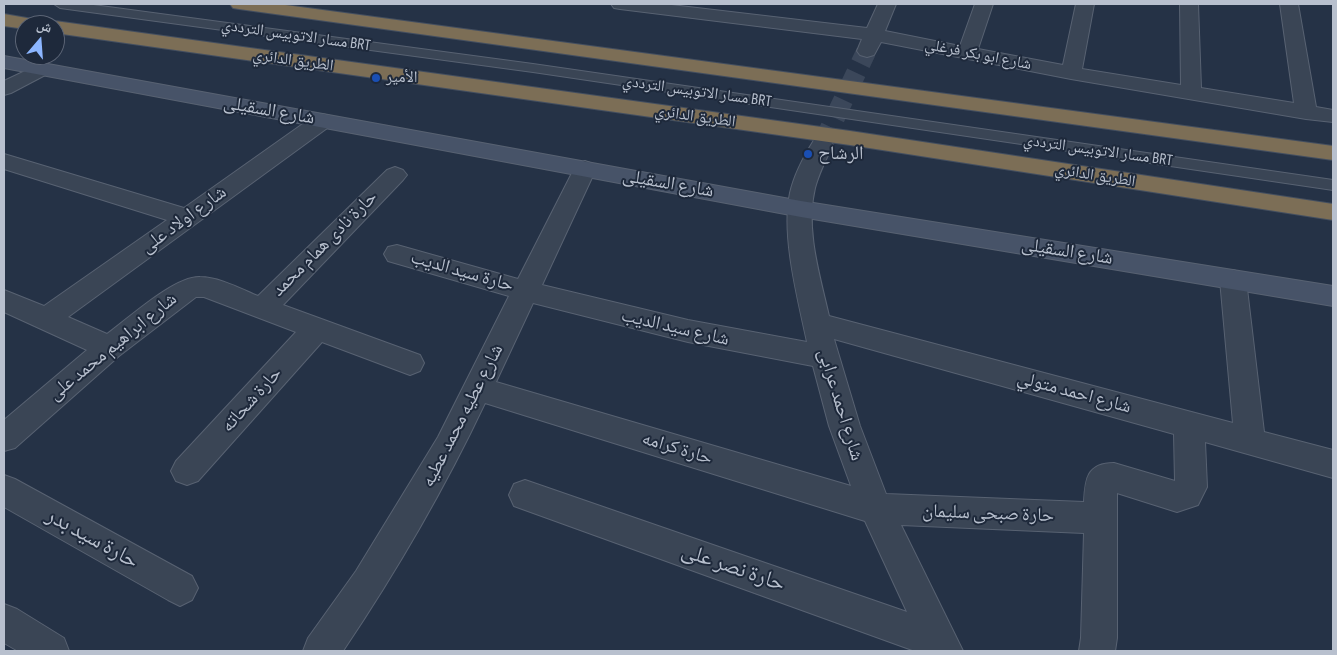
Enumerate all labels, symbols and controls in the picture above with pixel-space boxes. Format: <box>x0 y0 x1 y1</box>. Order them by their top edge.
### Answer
north arrow <box>15 15 65 65</box>
text: ش <box>35 16 54 37</box>
street label: مسار الاتوبيس الترددي BRT <box>220 16 372 56</box>
street label: شارع ابو بكر فرغلي <box>923 35 1033 75</box>
street label: الطريق الدائري <box>251 46 335 76</box>
place label: الأمير <box>386 68 418 88</box>
marker: الأمير <box>370 72 382 84</box>
street label: مسار الاتوبيس الترددي BRT <box>621 72 773 112</box>
street label: شارع السقيلى <box>222 92 316 130</box>
street label: الطريق الدائري <box>653 102 737 132</box>
street label: مسار الاتوبيس الترددي BRT <box>1022 131 1174 171</box>
place label: الرشاح <box>818 143 864 165</box>
marker: الرشاح <box>802 148 814 160</box>
street label: الطريق الدائري <box>1053 160 1137 192</box>
street label: شارع السقيلى <box>621 165 715 203</box>
street label: شارع اولاد على <box>137 181 231 259</box>
street label: حارة نادى همام محمد <box>267 186 383 302</box>
street label: شارع السقيلى <box>1020 234 1114 270</box>
street label: حارة سيد الديب <box>408 246 516 298</box>
street label: شارع ابراهيم محمد على <box>44 288 182 406</box>
street label: شارع سيد الديب <box>619 305 731 351</box>
street label: شارع عطيه محمد عطيه <box>417 341 509 491</box>
street label: شارع احمد عرابى <box>812 346 868 464</box>
street label: حارة شحاته <box>217 363 287 437</box>
street label: شارع احمد متولي <box>1014 367 1134 419</box>
street label: حارة كرامه <box>639 428 715 470</box>
street label: حارة صبحى سليمان <box>922 500 1054 528</box>
street label: حارة سيد بدر <box>41 503 143 575</box>
street label: حارة نصر على <box>678 538 788 598</box>

